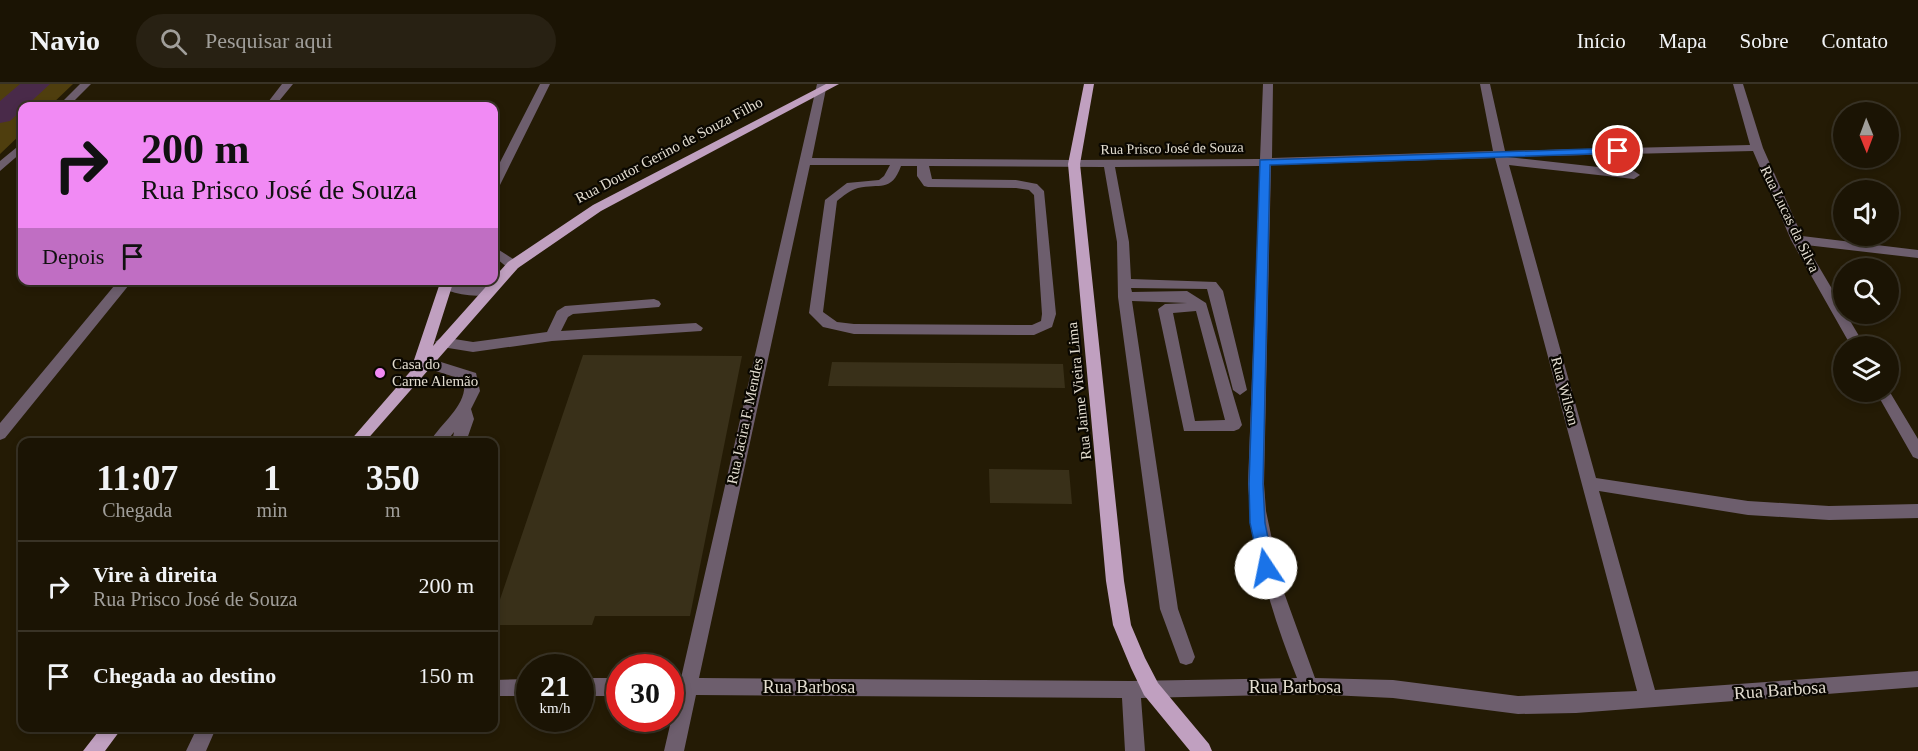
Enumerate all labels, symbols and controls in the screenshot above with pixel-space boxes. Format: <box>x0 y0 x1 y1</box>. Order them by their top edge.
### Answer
search box <box>136 14 556 68</box>
text: Navio <box>30 25 100 56</box>
icon: search <box>157 25 190 58</box>
text: Pesquisar aqui <box>205 28 333 53</box>
text: Início <box>1577 29 1626 53</box>
text: Mapa <box>1659 29 1707 53</box>
text: Sobre <box>1740 29 1789 53</box>
text: Contato <box>1822 29 1888 53</box>
street label: Rua Doutor Gerino de Souza Filho <box>573 94 765 206</box>
north arrow <box>1833 102 1899 168</box>
map controls <box>1833 102 1899 402</box>
pin <box>1592 125 1643 176</box>
icon: right <box>42 126 120 204</box>
text: 200 m <box>141 126 250 172</box>
icon: arrive <box>1601 134 1634 167</box>
street label: Rua Prisco José de Souza <box>1100 140 1244 157</box>
street label: Rua Lucas da Silva <box>1757 163 1823 275</box>
text: Rua Prisco José de Souza <box>141 175 417 205</box>
button: sound <box>1833 180 1899 246</box>
icon: arrive <box>116 240 149 273</box>
text: Depois <box>42 244 104 269</box>
button: search <box>1833 258 1899 324</box>
street label: Rua Jaime Vieira Lima <box>1064 321 1094 461</box>
button: layers <box>1833 336 1899 402</box>
street label: Rua Wilson <box>1548 355 1582 428</box>
place label: Casa do Carne Alemão <box>392 356 478 389</box>
street label: Rua Jacira F. Mendes <box>724 356 766 486</box>
marker: Casa do Carne Alemão <box>373 366 387 380</box>
text: 11:07 <box>96 458 178 498</box>
text: 1 <box>263 458 281 498</box>
text: 350 <box>366 458 420 498</box>
text: Chegada <box>102 499 172 521</box>
text: min <box>256 499 288 521</box>
text: m <box>385 499 401 521</box>
position arrow <box>1234 536 1298 600</box>
text: Vire à direita <box>93 562 217 587</box>
icon: right <box>42 570 75 603</box>
text: 200 m <box>418 573 474 598</box>
text: Rua Prisco José de Souza <box>93 588 297 610</box>
speed limit sign: 30 <box>606 654 684 732</box>
icon: arrive <box>42 660 75 693</box>
text: Chegada ao destino <box>93 663 276 688</box>
text: 150 m <box>418 663 474 688</box>
text: 21 <box>540 669 570 702</box>
street label: Rua Barbosa <box>763 677 855 697</box>
street label: Rua Barbosa <box>1249 677 1341 697</box>
street label: Rua Barbosa <box>1733 677 1827 703</box>
text: km/h <box>540 700 570 716</box>

